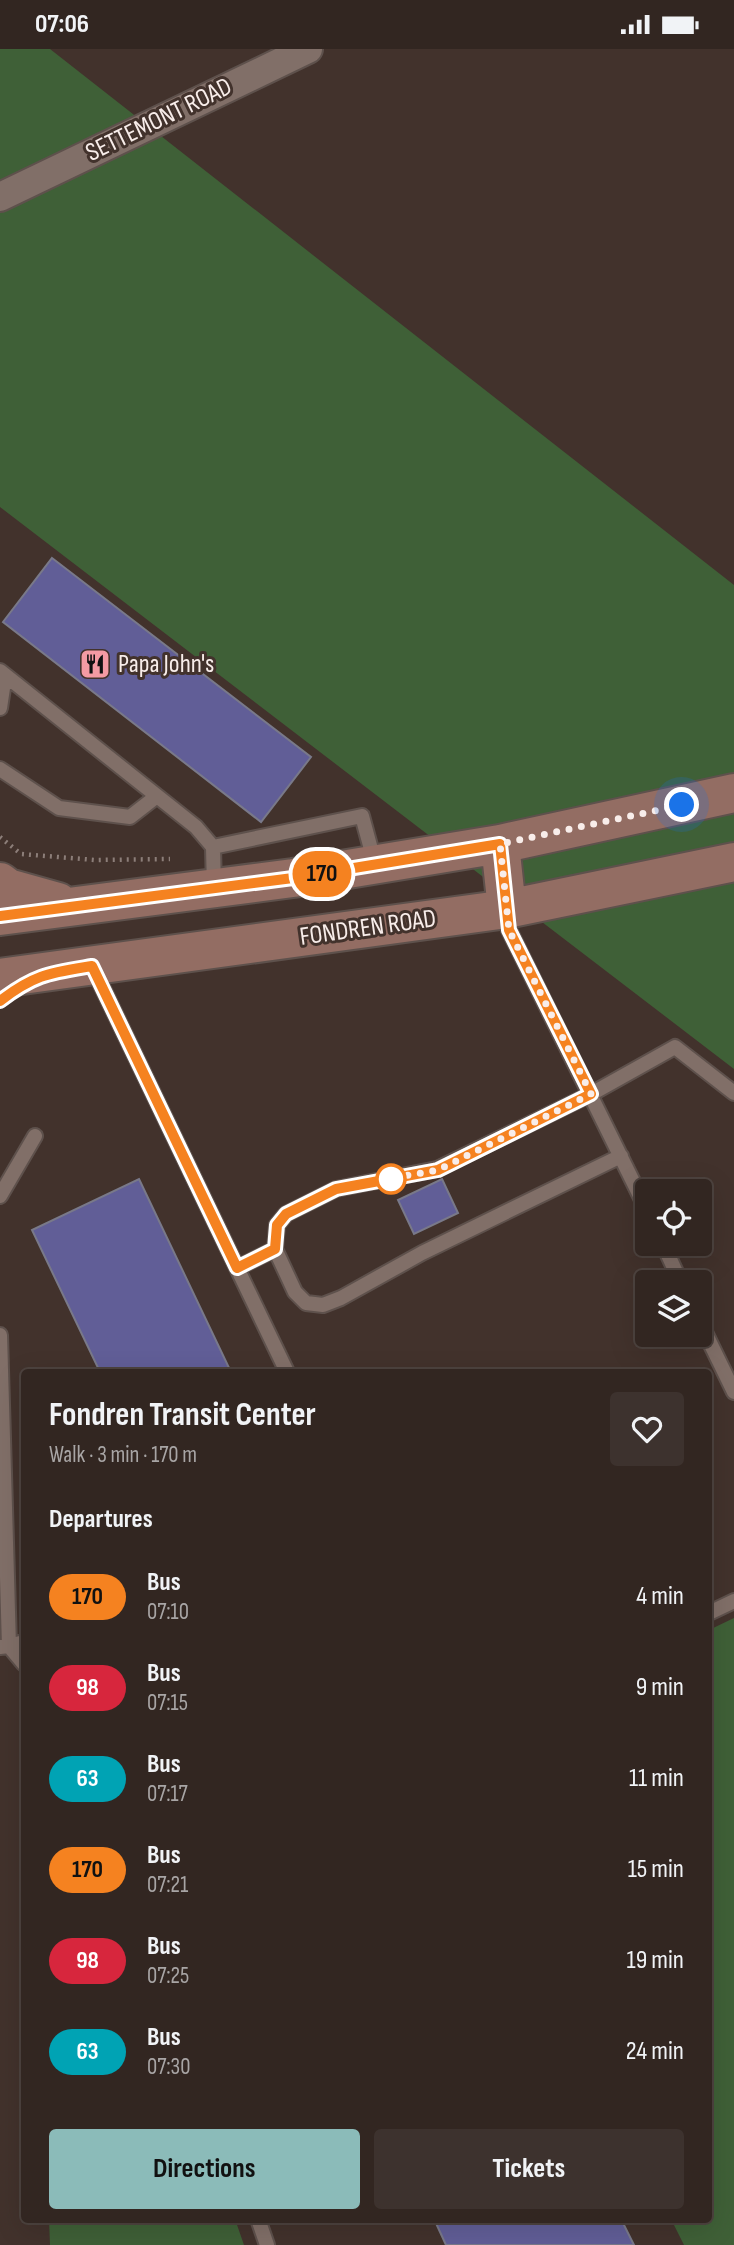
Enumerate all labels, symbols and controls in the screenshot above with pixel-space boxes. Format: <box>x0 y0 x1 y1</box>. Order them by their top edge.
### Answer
text: 07:06 <box>35 9 89 40</box>
street label: SETTEMONT ROAD <box>81 71 237 169</box>
restaurant icon: Papa John's <box>78 647 112 681</box>
place label: Papa John's <box>118 649 214 680</box>
your location <box>664 787 699 822</box>
line badge: 170 <box>282 851 362 897</box>
text: 170 <box>306 859 338 888</box>
street label: FONDREN ROAD <box>298 903 438 953</box>
unlabelled marker <box>376 1164 406 1194</box>
map controls <box>635 1179 712 1347</box>
button: locate <box>635 1179 712 1256</box>
button: layers <box>635 1270 712 1347</box>
button: heart <box>610 1392 684 1466</box>
text: Fondren Transit Center <box>49 1395 316 1435</box>
text: Walk · 3 min · 170 m <box>49 1441 197 1469</box>
text: Departures <box>49 1504 153 1535</box>
text: Bus <box>147 1567 181 1598</box>
text: 4 min <box>636 1581 684 1612</box>
text: 170 <box>72 1582 103 1611</box>
text: 07:10 <box>147 1598 189 1626</box>
text: Bus <box>147 1658 181 1689</box>
text: 9 min <box>636 1672 684 1703</box>
text: 98 <box>76 1673 99 1702</box>
text: 07:15 <box>147 1689 188 1717</box>
text: Bus <box>147 1749 181 1780</box>
text: 11 min <box>629 1763 684 1794</box>
text: 63 <box>76 1764 99 1793</box>
text: 07:17 <box>147 1780 188 1808</box>
text: Bus <box>147 1840 181 1871</box>
text: 15 min <box>628 1854 684 1885</box>
text: 170 <box>72 1855 103 1884</box>
text: 07:21 <box>147 1871 188 1899</box>
text: Bus <box>147 1931 181 1962</box>
text: 19 min <box>627 1945 684 1976</box>
text: 98 <box>76 1946 99 1975</box>
text: 07:25 <box>147 1962 189 1990</box>
text: Bus <box>147 2022 181 2053</box>
text: 24 min <box>626 2036 684 2067</box>
text: 63 <box>76 2037 99 2066</box>
text: 07:30 <box>147 2053 191 2081</box>
button: Directions <box>49 2129 360 2209</box>
button: Tickets <box>374 2129 684 2209</box>

